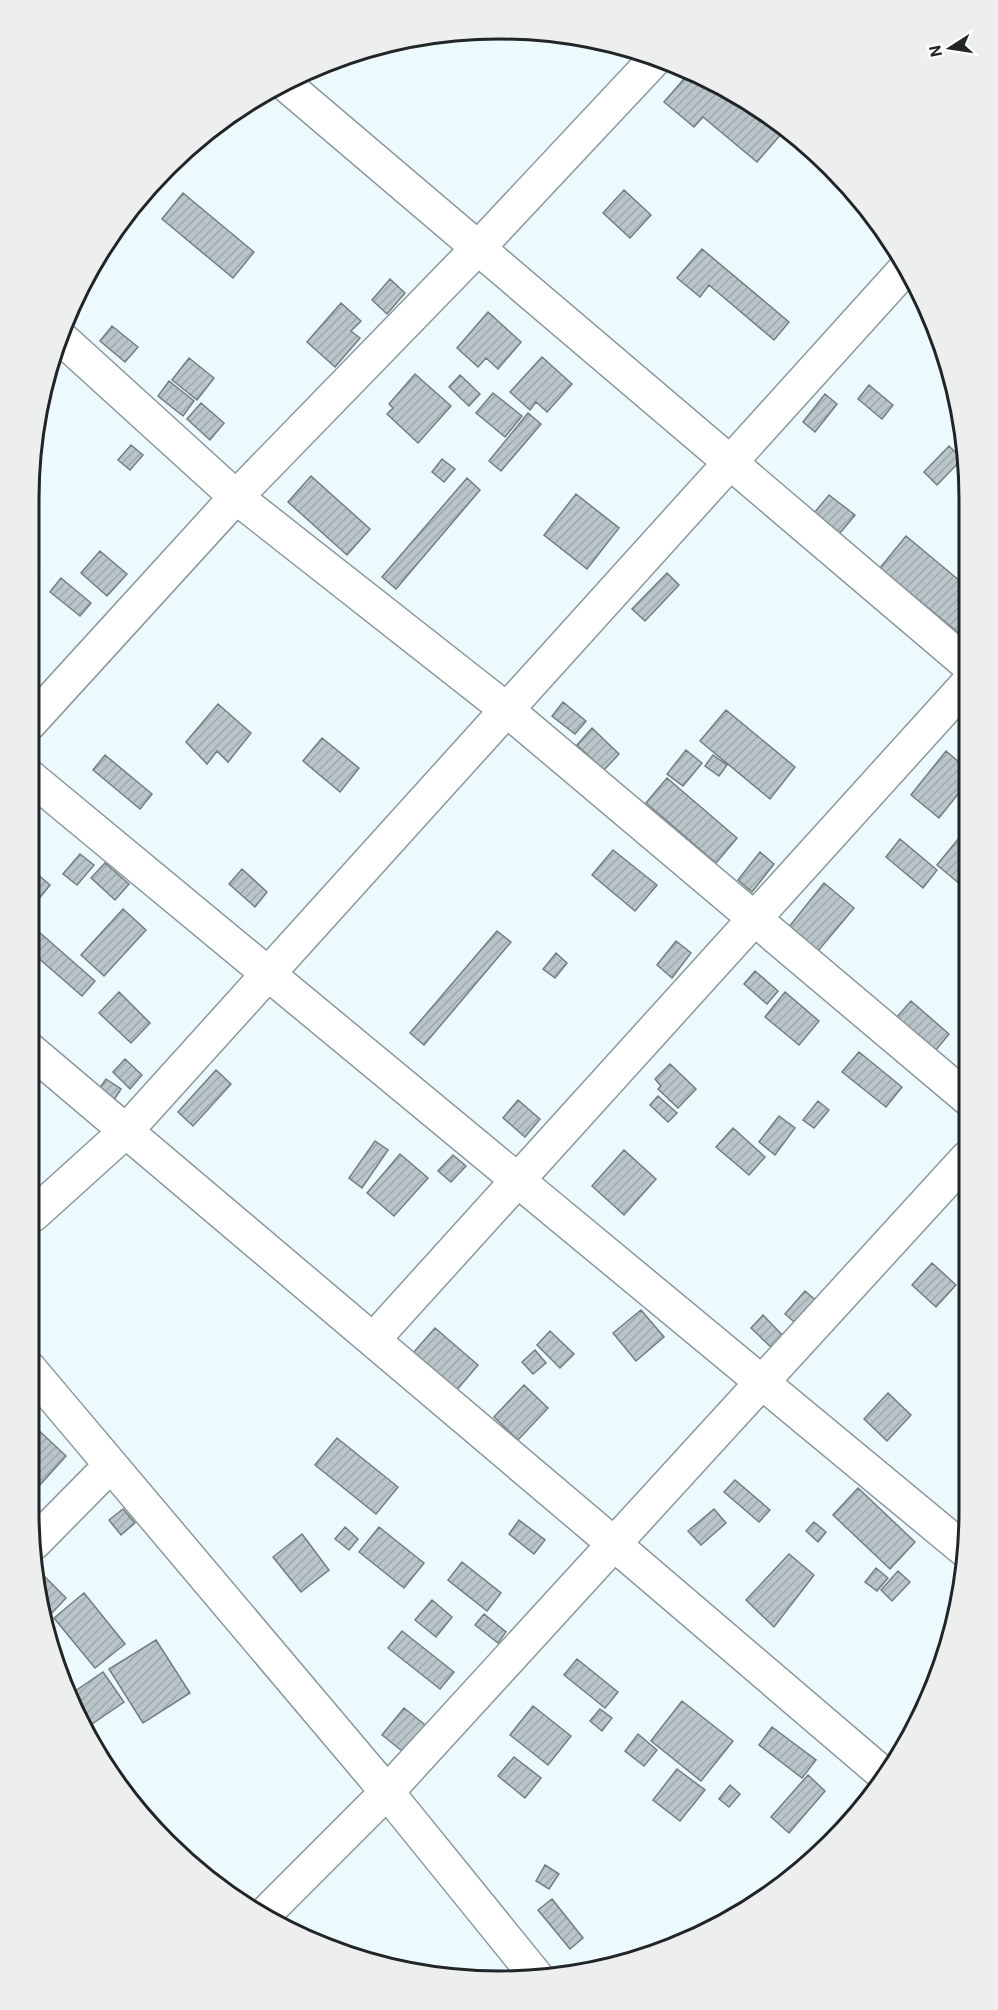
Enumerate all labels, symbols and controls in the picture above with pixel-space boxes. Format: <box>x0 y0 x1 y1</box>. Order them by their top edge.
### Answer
north arrow <box>920 18 980 78</box>
text: N <box>925 44 946 59</box>

